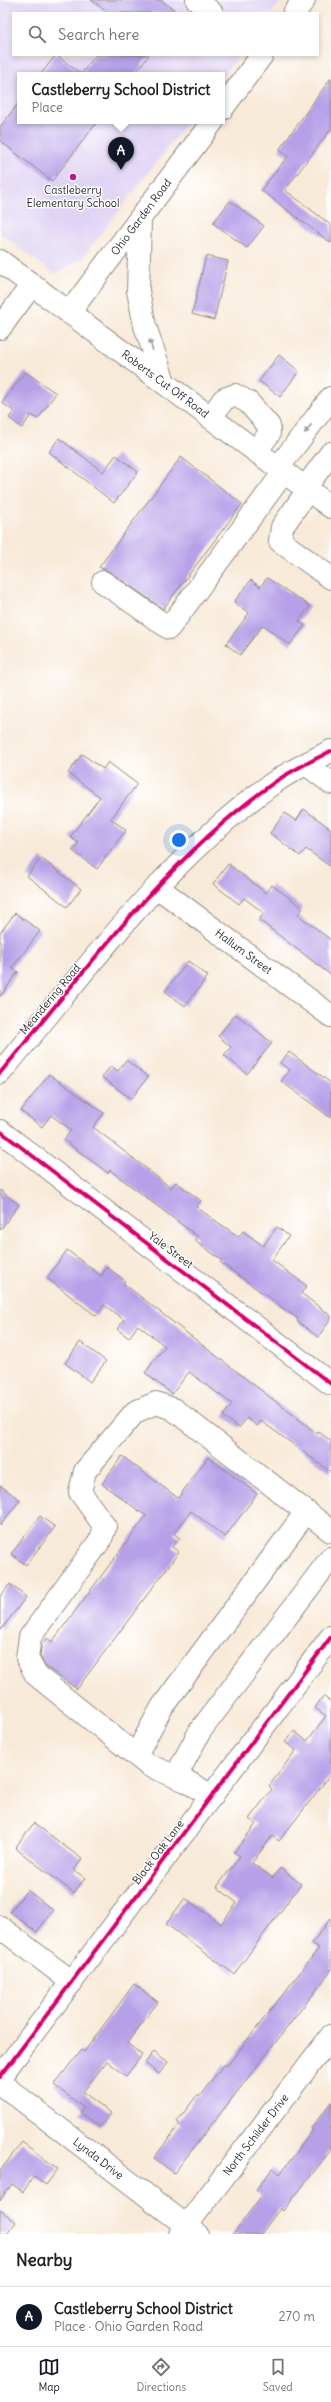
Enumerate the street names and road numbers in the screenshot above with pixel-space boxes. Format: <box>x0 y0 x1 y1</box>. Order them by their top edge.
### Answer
street label: Ohio Garden Road <box>108 176 175 258</box>
street label: Roberts Cut Off Road <box>119 347 212 421</box>
street label: Hallum Street <box>213 926 275 977</box>
street label: Meandering Road <box>16 961 84 1037</box>
street label: Yale Street <box>146 1229 196 1271</box>
street label: Black Oak Lane <box>129 1817 187 1887</box>
street label: North Schilder Drive <box>220 2091 292 2178</box>
street label: Lynda Drive <box>70 2135 127 2182</box>

